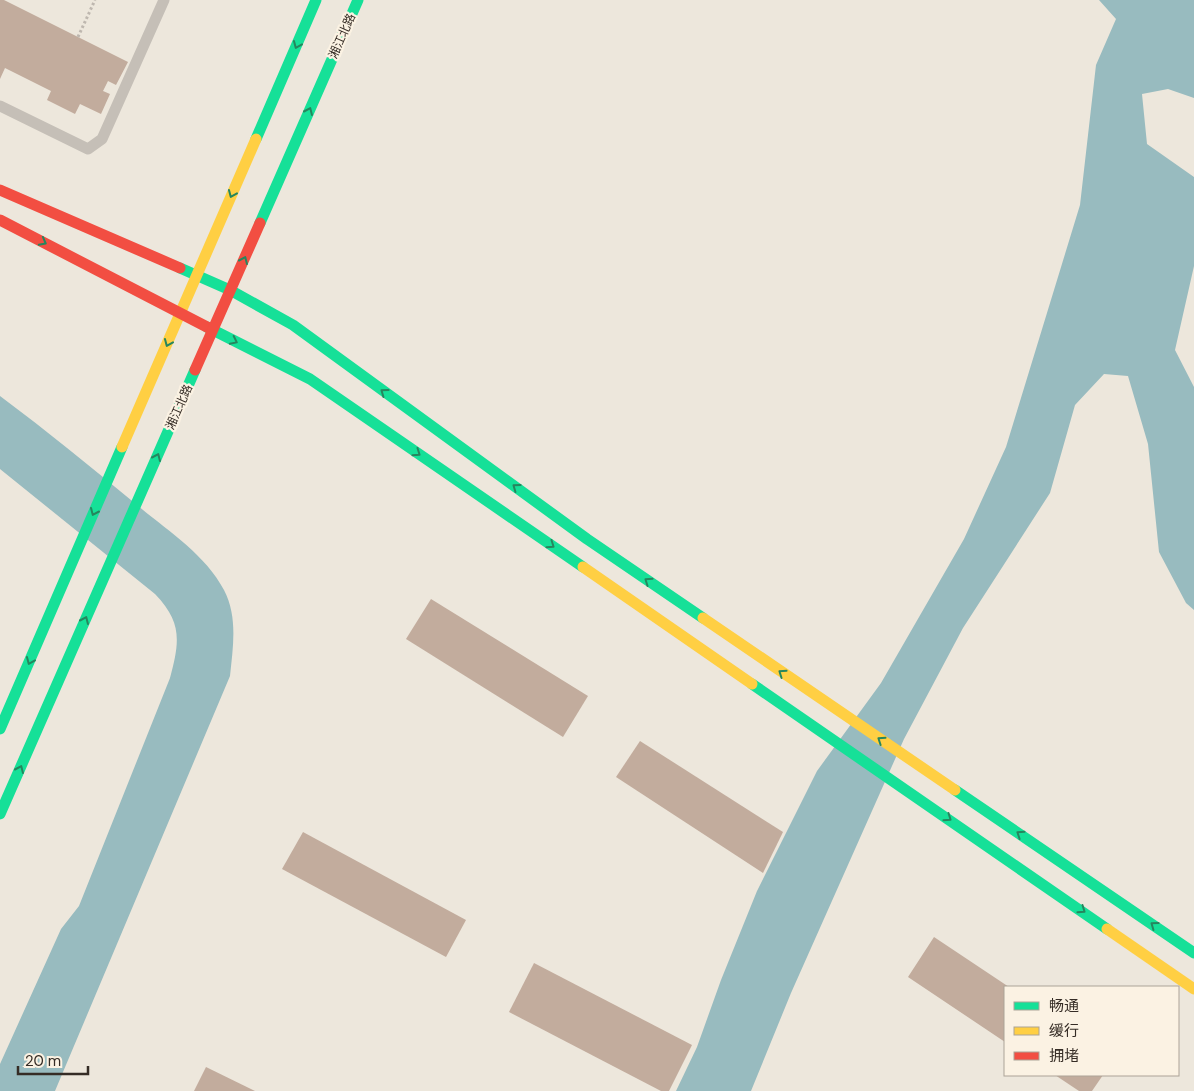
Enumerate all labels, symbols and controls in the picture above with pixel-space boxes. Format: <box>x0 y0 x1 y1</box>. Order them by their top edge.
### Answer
street label: 湘江北路 <box>325 11 359 61</box>
one-way arrow <box>292 40 303 49</box>
one-way arrow <box>303 107 314 116</box>
one-way arrow <box>228 189 239 198</box>
one-way arrow <box>38 236 47 246</box>
one-way arrow <box>237 256 248 265</box>
one-way arrow <box>229 335 238 345</box>
one-way arrow <box>163 338 174 347</box>
street label: 湘江北路 <box>162 382 196 432</box>
one-way arrow <box>381 389 390 397</box>
one-way arrow <box>411 447 421 456</box>
one-way arrow <box>151 453 162 462</box>
one-way arrow <box>512 484 522 493</box>
one-way arrow <box>90 507 101 516</box>
one-way arrow <box>545 539 555 548</box>
one-way arrow <box>645 578 654 587</box>
one-way arrow <box>79 616 90 625</box>
one-way arrow <box>26 656 37 665</box>
one-way arrow <box>778 670 788 679</box>
one-way arrow <box>877 737 886 746</box>
one-way arrow <box>13 765 24 774</box>
one-way arrow <box>942 812 952 821</box>
one-way arrow <box>1016 831 1026 840</box>
one-way arrow <box>1076 904 1086 913</box>
one-way arrow <box>1151 922 1160 931</box>
legend <box>1004 986 1179 1076</box>
text: 畅通 <box>1049 996 1079 1016</box>
text: 缓行 <box>1049 1021 1079 1041</box>
scale bar <box>18 1044 88 1076</box>
text: 拥堵 <box>1049 1046 1079 1066</box>
text: 20 m <box>25 1051 61 1071</box>

